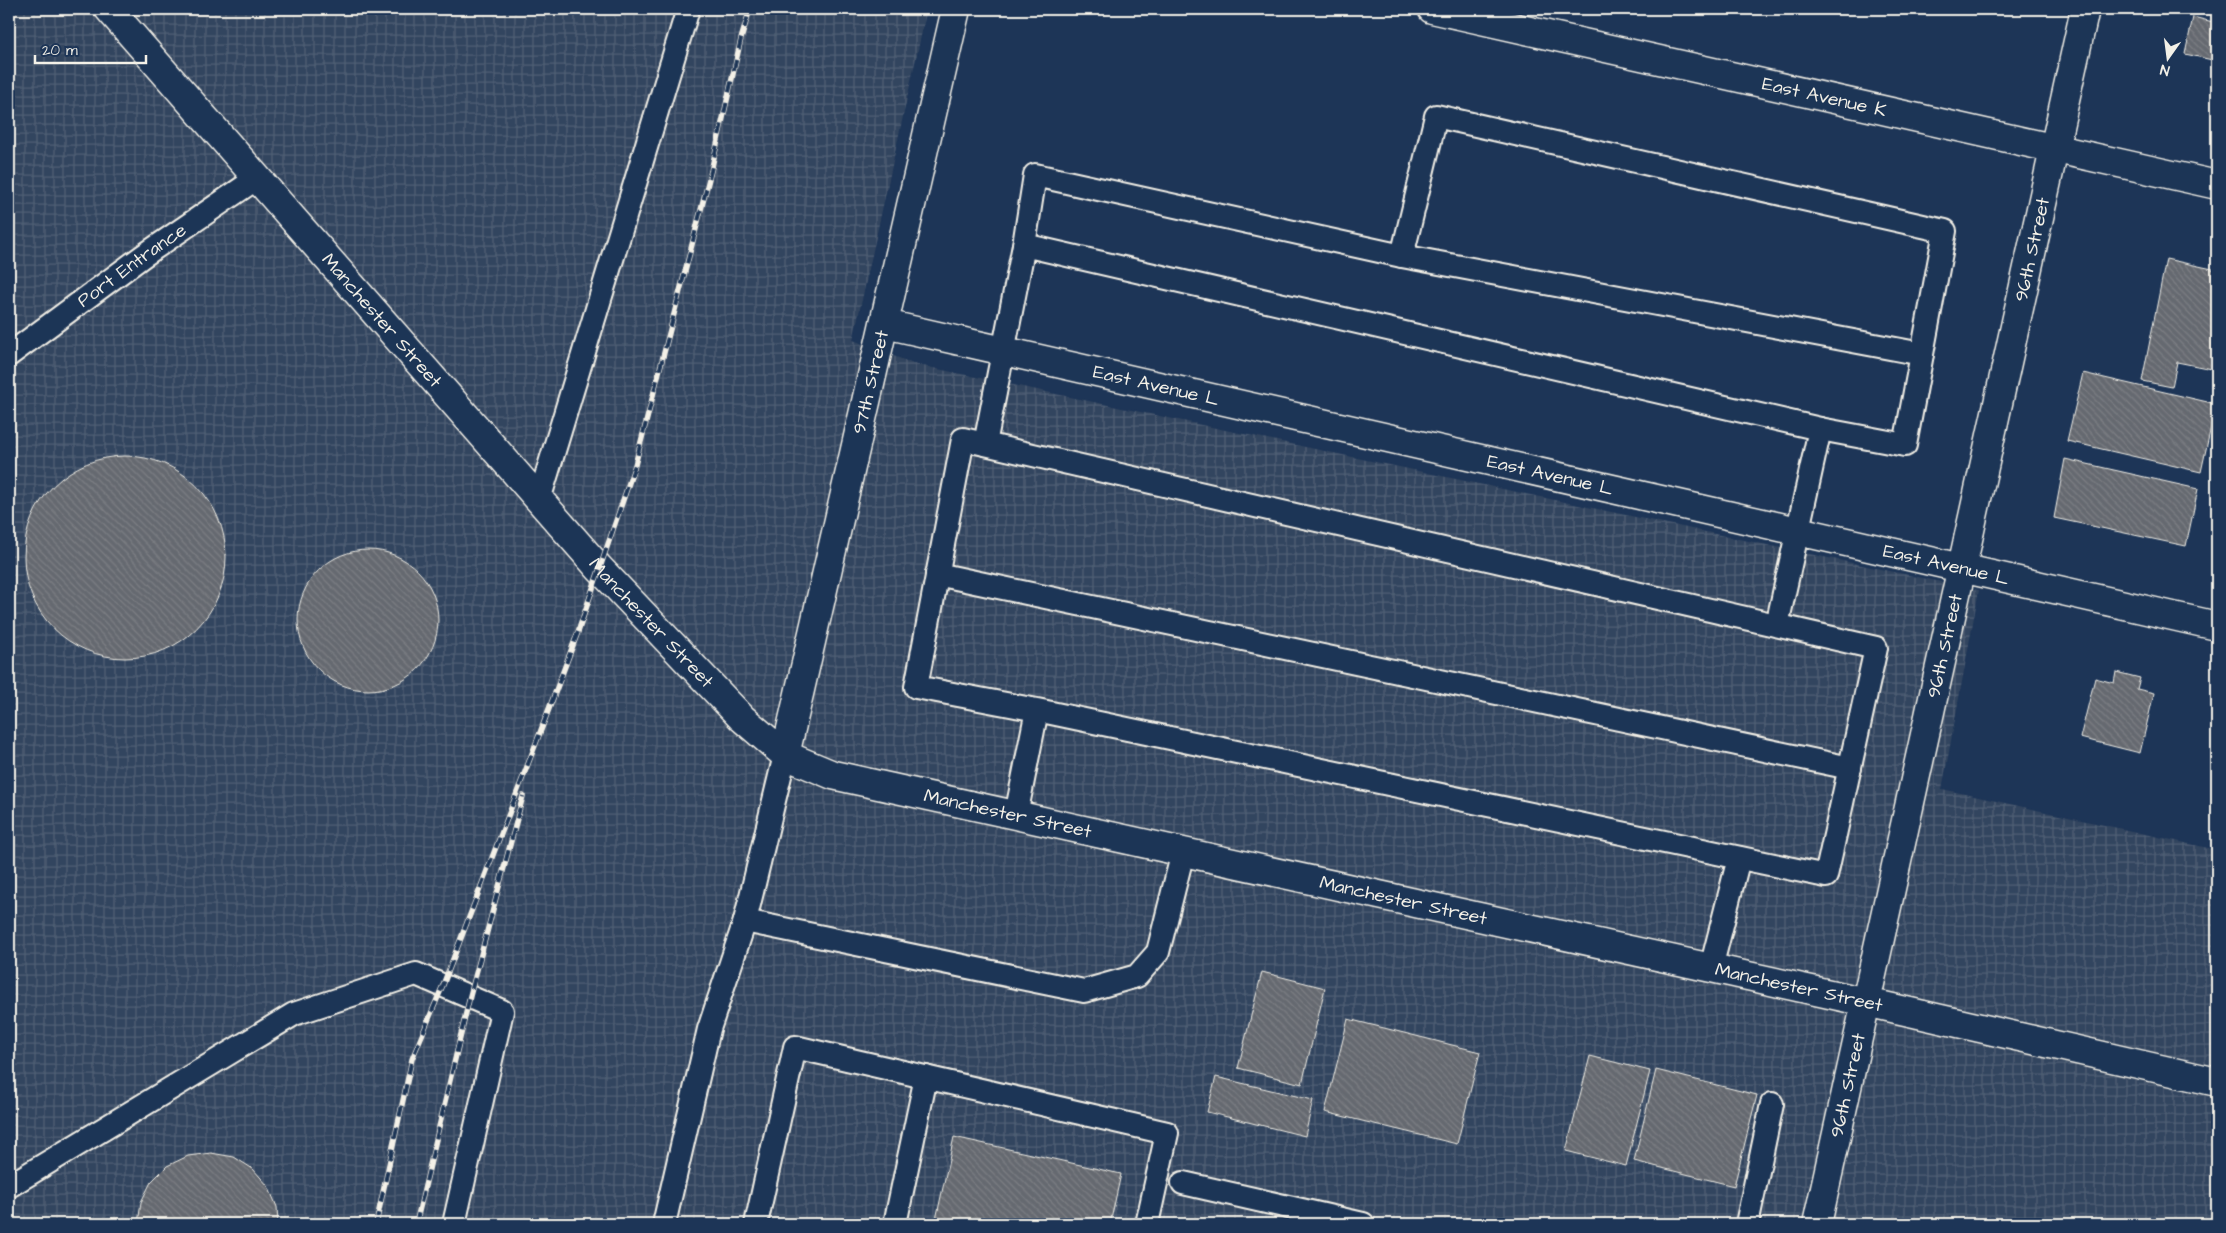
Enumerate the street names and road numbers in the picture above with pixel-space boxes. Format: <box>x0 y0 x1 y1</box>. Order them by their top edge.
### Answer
street label: East Avenue K <box>1760 70 1889 124</box>
street label: 96th Street <box>2007 194 2057 304</box>
street label: Port Entrance <box>71 217 192 314</box>
street label: Manchester Street <box>315 247 449 394</box>
street label: 97th Street <box>846 327 896 437</box>
street label: East Avenue L <box>1091 358 1222 413</box>
street label: East Avenue L <box>1485 447 1616 502</box>
street label: East Avenue L <box>1881 537 2012 592</box>
street label: Manchester Street <box>582 552 720 694</box>
street label: 96th Street <box>1920 591 1969 701</box>
street label: Manchester Street <box>921 782 1094 845</box>
street label: Manchester Street <box>1317 869 1490 932</box>
street label: Manchester Street <box>1713 956 1886 1019</box>
street label: 96th Street <box>1823 1030 1872 1140</box>

